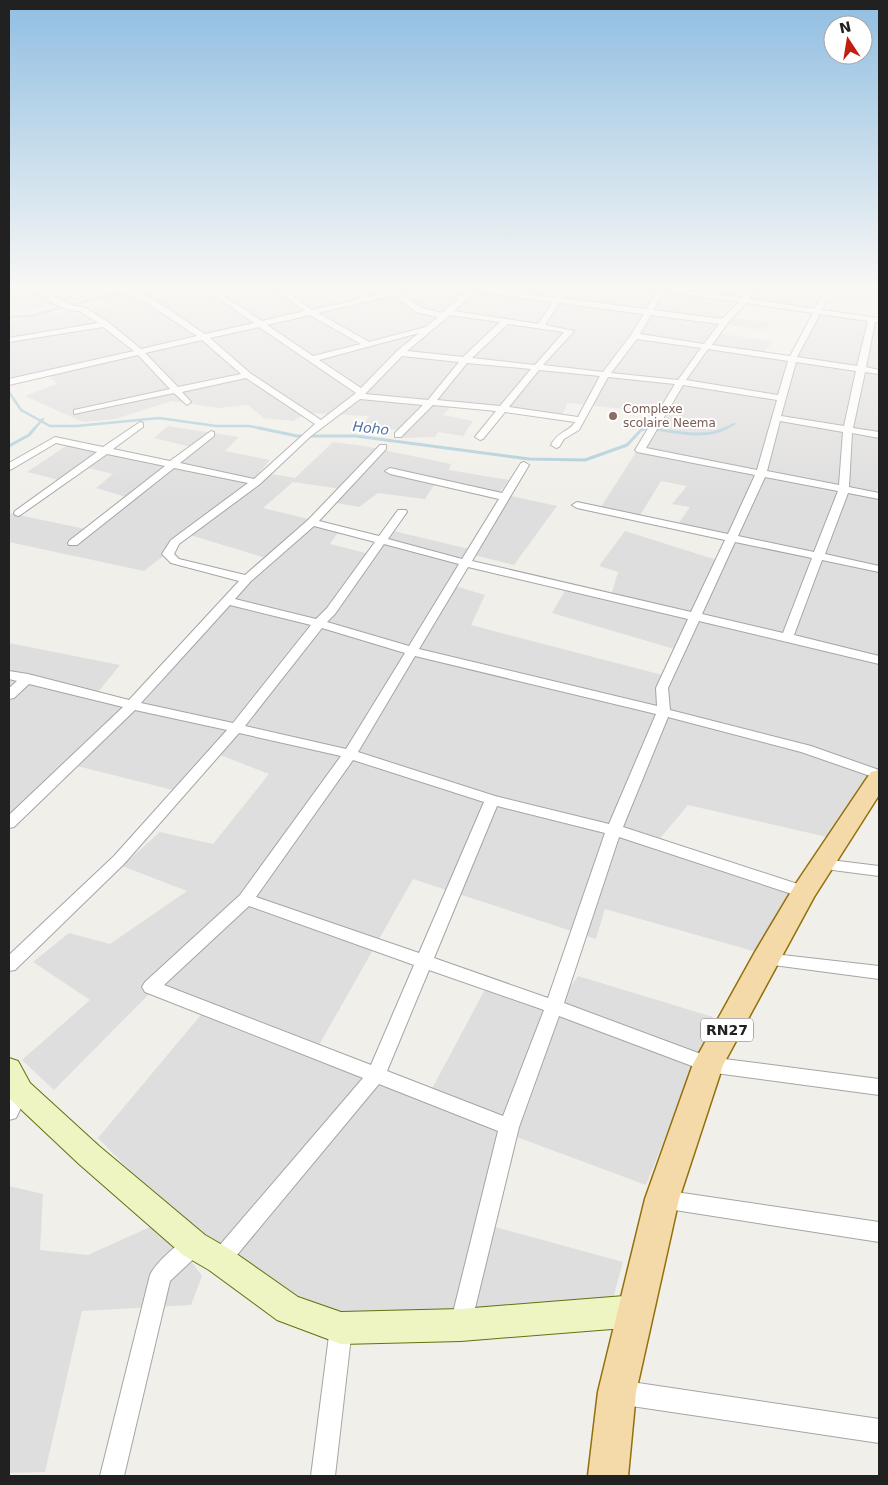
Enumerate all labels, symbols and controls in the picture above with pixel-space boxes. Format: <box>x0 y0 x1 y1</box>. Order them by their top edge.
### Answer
north arrow <box>823 15 873 65</box>
text: N <box>838 18 853 36</box>
place label: Complexe scolaire Neema <box>623 402 716 430</box>
marker: Complexe scolaire Neema <box>607 410 619 422</box>
water label: Hoho <box>352 418 390 438</box>
road number: RN27 <box>701 1018 753 1042</box>

